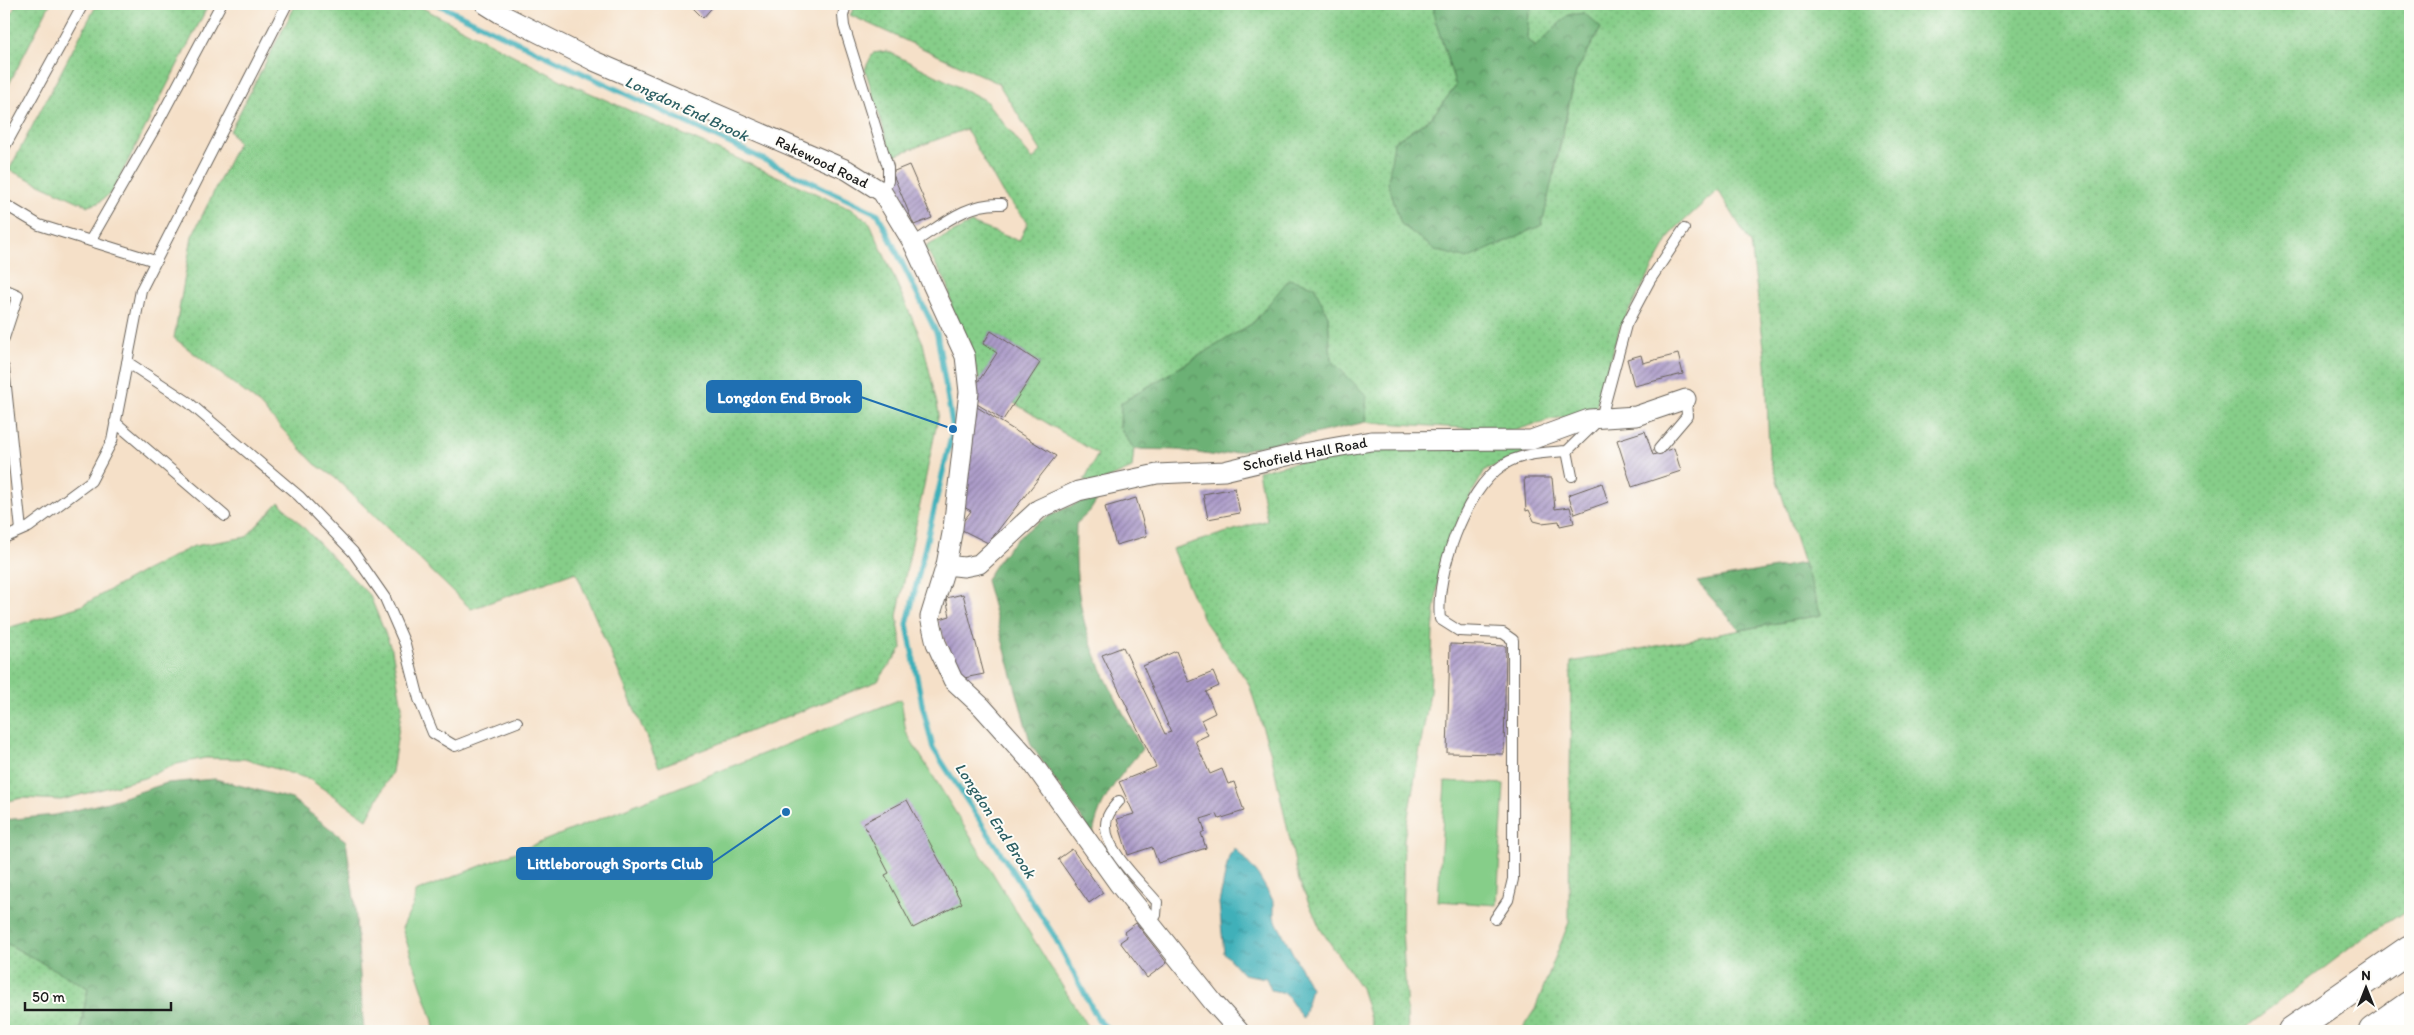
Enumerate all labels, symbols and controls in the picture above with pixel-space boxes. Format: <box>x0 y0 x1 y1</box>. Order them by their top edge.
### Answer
water label: Longdon End Brook <box>622 72 752 146</box>
street label: Rakewood Road <box>772 132 872 193</box>
callout: Longdon End Brook <box>707 381 861 412</box>
text: Longdon End Brook <box>717 388 852 408</box>
street label: Schofield Hall Road <box>1241 433 1369 475</box>
water label: Longdon End Brook <box>951 759 1040 882</box>
callout: Littleborough Sports Club <box>517 848 712 879</box>
text: Littleborough Sports Club <box>527 854 703 874</box>
north arrow <box>2342 962 2392 1012</box>
text: N <box>2361 967 2371 984</box>
scale bar <box>25 980 171 1012</box>
text: 50 m <box>32 988 65 1006</box>

